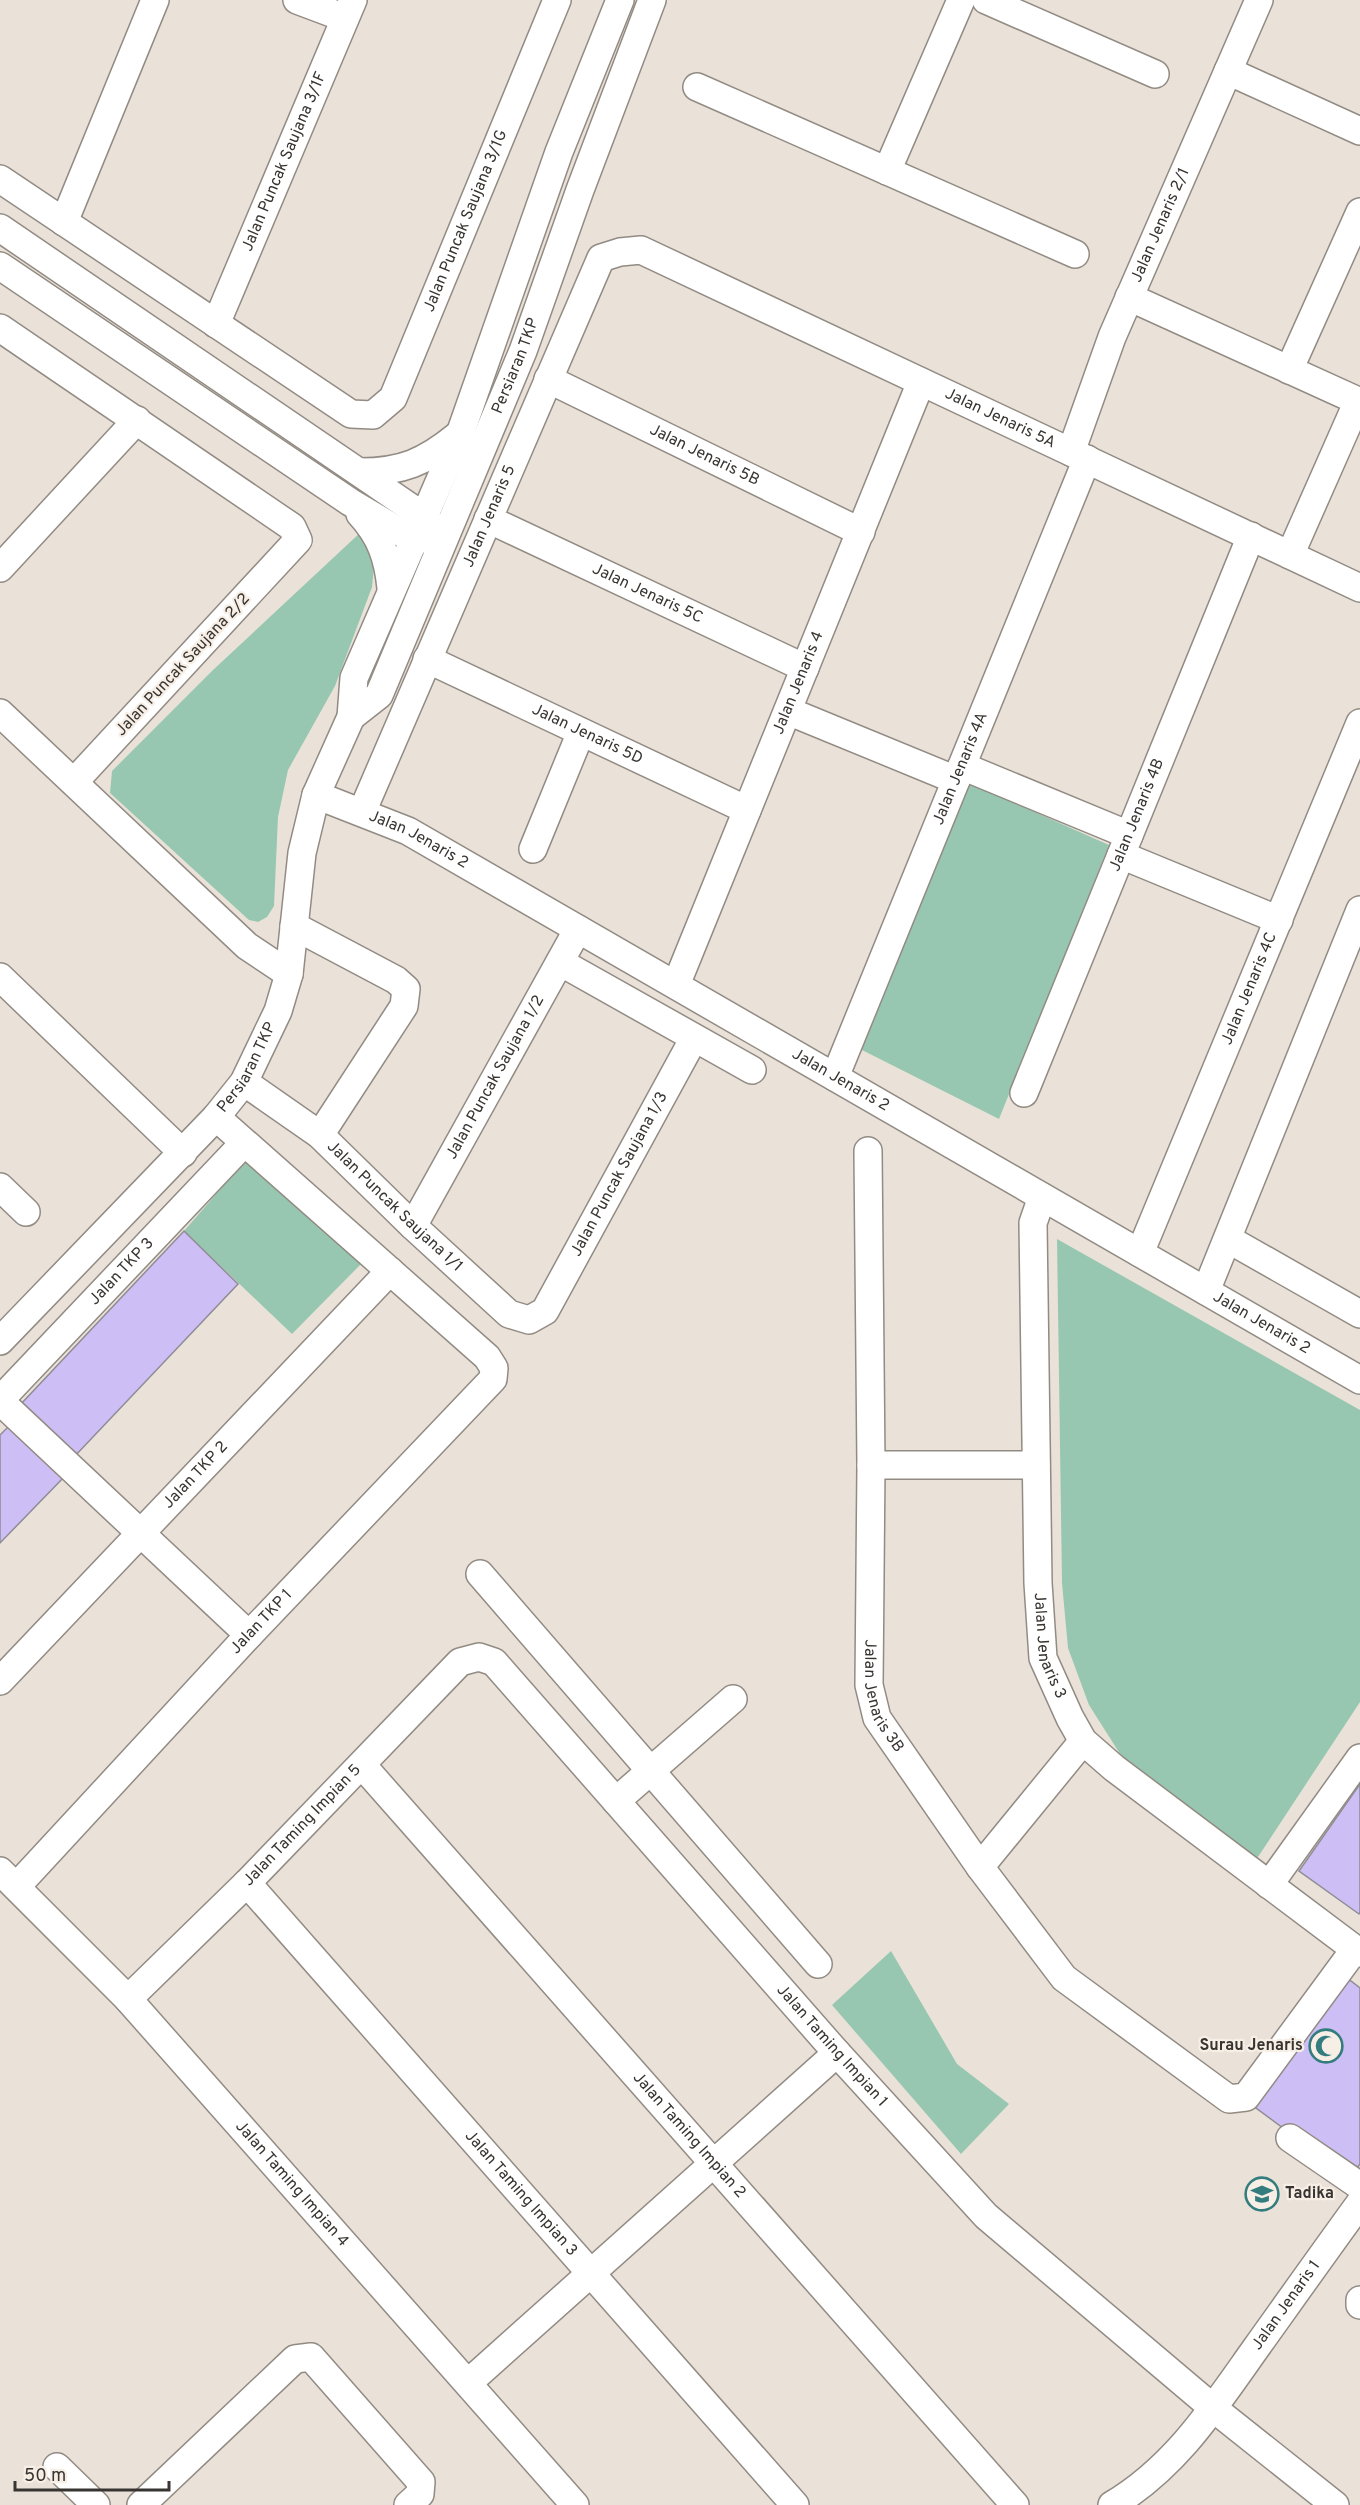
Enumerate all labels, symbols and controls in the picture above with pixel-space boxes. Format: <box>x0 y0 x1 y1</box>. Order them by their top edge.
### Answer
street label: Jalan Puncak Saujana 3/1F <box>238 69 331 255</box>
street label: Jalan Puncak Saujana 3/1G <box>419 127 512 315</box>
street label: Jalan Jenaris 2/1 <box>1127 165 1195 286</box>
street label: Persiaran TKP <box>488 315 544 417</box>
street label: Jalan Jenaris 5A <box>941 384 1059 453</box>
street label: Jalan Jenaris 5B <box>646 420 763 491</box>
street label: Jalan Jenaris 5 <box>459 462 520 571</box>
street label: Jalan Jenaris 5C <box>589 559 706 628</box>
street label: Jalan Puncak Saujana 2/2 <box>111 589 255 741</box>
street label: Jalan Jenaris 4 <box>769 628 829 737</box>
street label: Jalan Jenaris 5D <box>528 700 646 769</box>
street label: Jalan Jenaris 4A <box>929 709 993 828</box>
street label: Jalan Jenaris 4B <box>1105 756 1169 875</box>
street label: Jalan Jenaris 2 <box>366 807 472 874</box>
street label: Jalan Jenaris 4C <box>1217 930 1282 1048</box>
street label: Jalan Puncak Saujana 1/2 <box>442 992 549 1163</box>
street label: Persiaran TKP <box>213 1019 281 1117</box>
street label: Jalan Jenaris 2 <box>788 1044 893 1116</box>
street label: Jalan Puncak Saujana 1/3 <box>567 1088 673 1260</box>
street label: Jalan Puncak Saujana 1/1 <box>322 1137 467 1276</box>
street label: Jalan TKP 3 <box>85 1234 159 1310</box>
street label: Jalan Jenaris 2 <box>1209 1287 1314 1359</box>
street label: Jalan TKP 2 <box>159 1437 232 1513</box>
street label: Jalan TKP 1 <box>226 1585 297 1658</box>
street label: Jalan Jenaris 3 <box>1029 1592 1070 1702</box>
street label: Jalan Jenaris 3B <box>859 1639 908 1756</box>
street label: Jalan Taming Impian 5 <box>239 1760 366 1891</box>
street label: Jalan Taming Impian 1 <box>772 1981 892 2111</box>
mosque icon: Surau Jenaris <box>1308 2028 1344 2064</box>
place label: Surau Jenaris <box>1199 2036 1303 2056</box>
street label: Jalan Taming Impian 2 <box>628 2068 750 2203</box>
street label: Jalan Taming Impian 4 <box>231 2117 353 2251</box>
street label: Jalan Taming Impian 3 <box>460 2127 581 2261</box>
school or university icon: Tadika <box>1244 2176 1280 2212</box>
place label: Tadika <box>1285 2184 1334 2204</box>
street label: Jalan Jenaris 1 <box>1248 2257 1325 2354</box>
scale bar <box>15 2454 170 2492</box>
text: 50 m <box>24 2465 66 2488</box>

